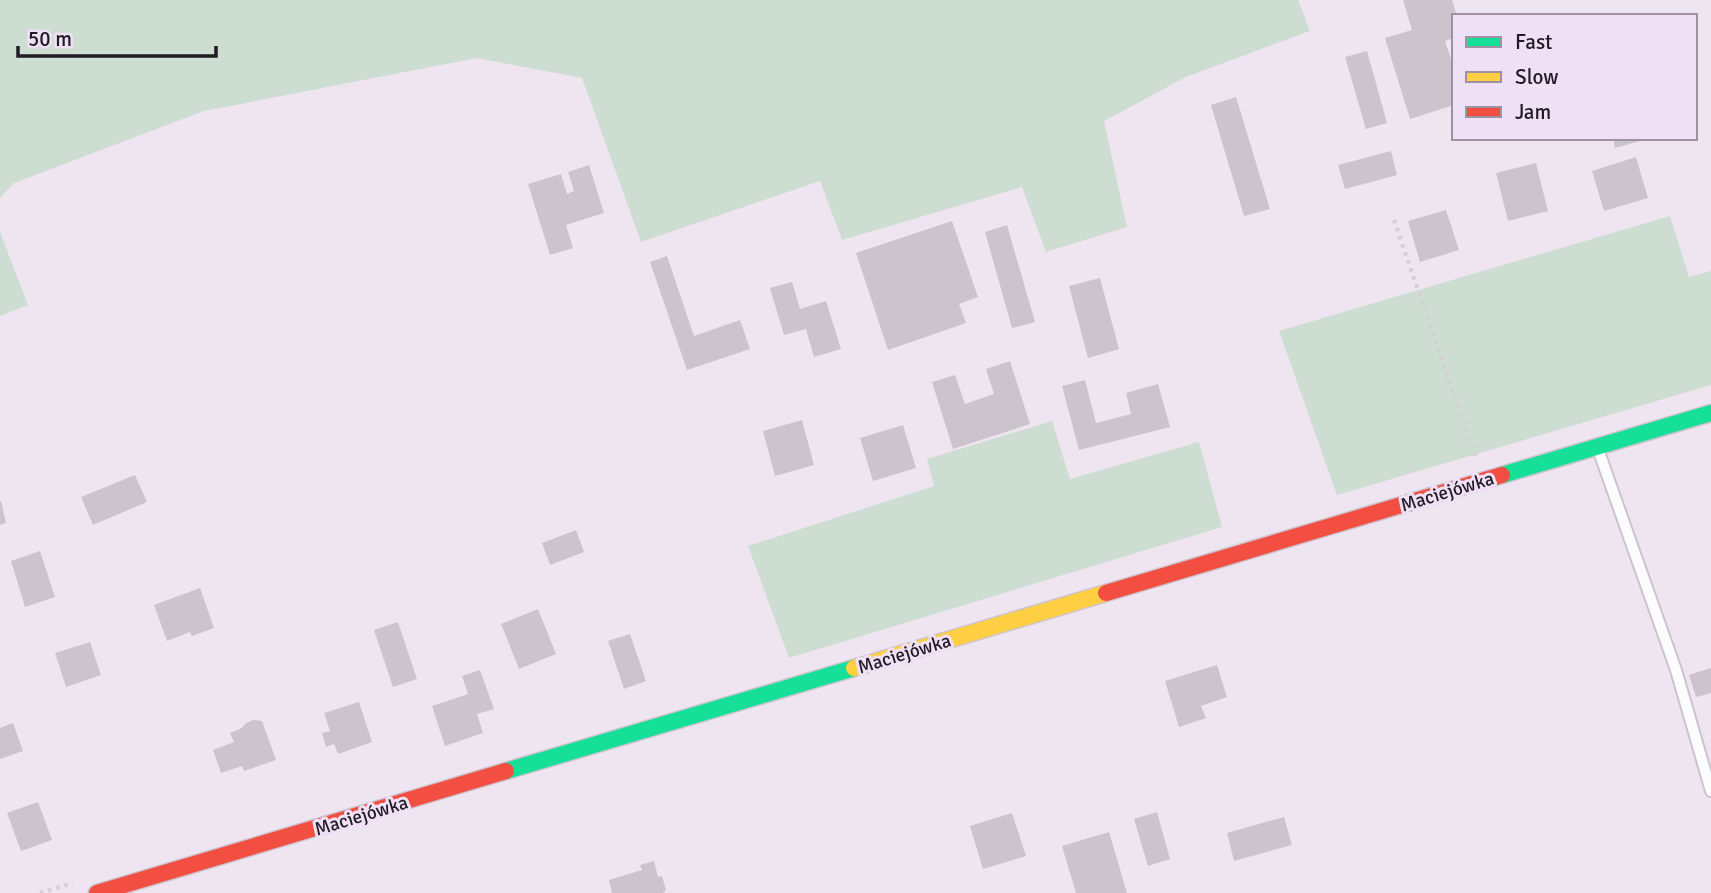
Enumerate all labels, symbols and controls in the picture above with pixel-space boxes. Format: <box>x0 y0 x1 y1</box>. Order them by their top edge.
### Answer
scale bar <box>18 14 215 58</box>
legend <box>1452 14 1697 140</box>
text: 50 m <box>28 26 72 52</box>
text: Fast <box>1515 29 1552 55</box>
text: Slow <box>1515 64 1559 90</box>
text: Jam <box>1515 99 1551 125</box>
street label: Maciejówka <box>1398 466 1497 518</box>
street label: Maciejówka <box>855 628 954 680</box>
street label: Maciejówka <box>312 790 411 842</box>

